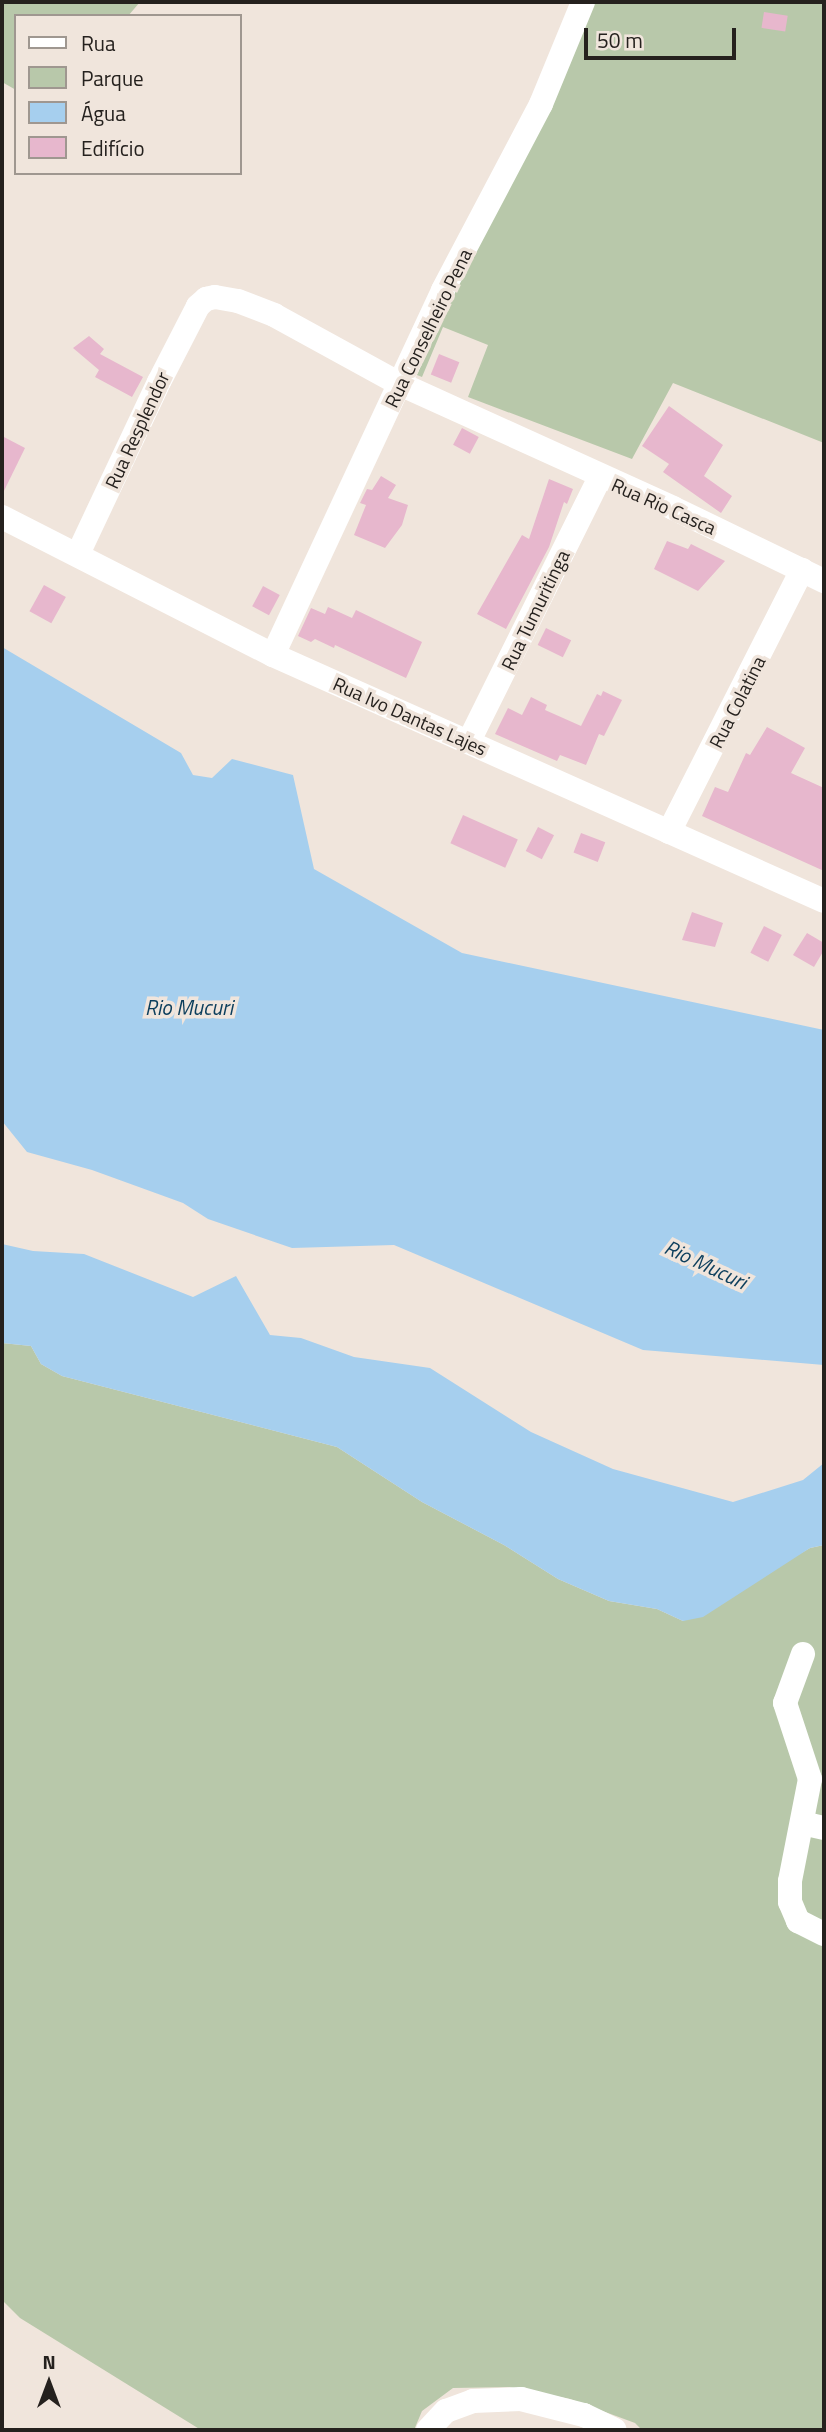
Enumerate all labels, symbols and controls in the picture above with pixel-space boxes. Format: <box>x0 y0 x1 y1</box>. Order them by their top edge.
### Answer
legend <box>14 14 242 175</box>
scale bar <box>588 14 740 58</box>
text: 50 m <box>597 24 643 56</box>
text: Rua <box>81 27 116 59</box>
text: Parque <box>81 62 144 94</box>
text: Água <box>81 97 126 129</box>
text: Edifício <box>81 132 145 164</box>
street label: Rua Conselheiro Pena <box>380 245 476 411</box>
street label: Rua Resplendor <box>100 368 174 492</box>
street label: Rua Rio Casca <box>608 473 720 539</box>
street label: Rua Tumuritinga <box>496 546 574 674</box>
street label: Rua Colatina <box>704 652 770 752</box>
street label: Rua Ivo Dantas Lajes <box>330 672 490 760</box>
water label: Rio Mucuri <box>145 994 233 1020</box>
water label: Rio Mucuri <box>661 1234 751 1294</box>
text: N <box>42 2347 56 2376</box>
north arrow <box>14 2348 84 2418</box>

